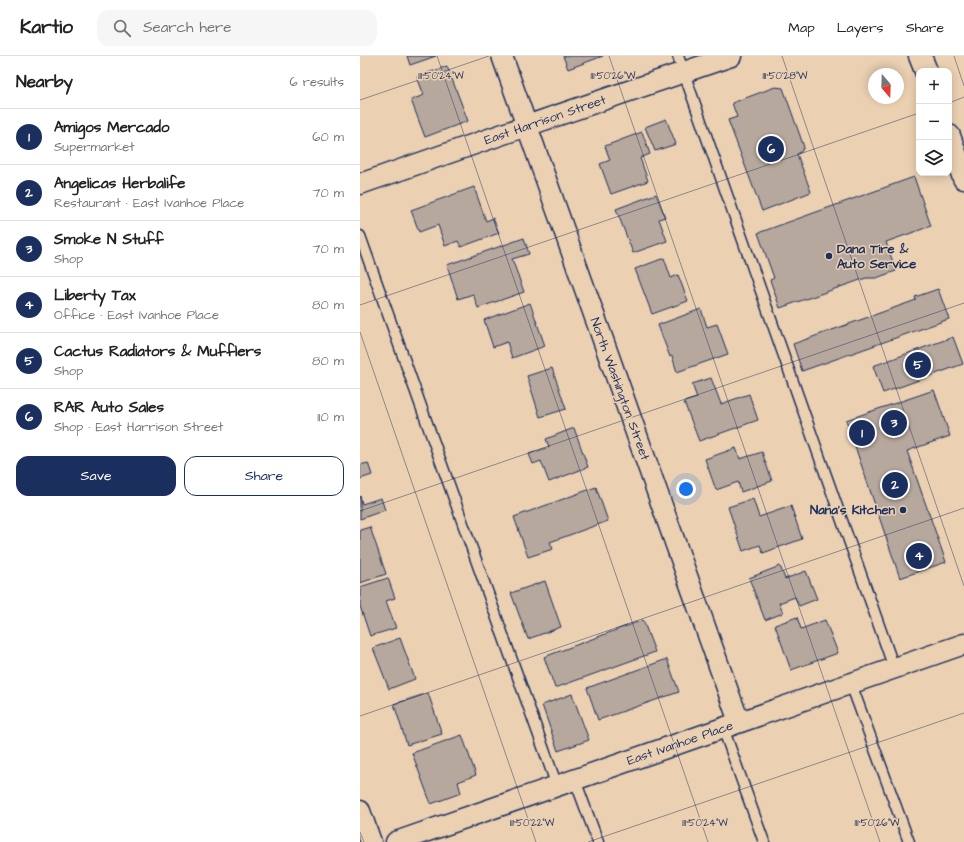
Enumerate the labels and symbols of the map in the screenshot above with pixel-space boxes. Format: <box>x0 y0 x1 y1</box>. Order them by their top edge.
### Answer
north arrow <box>868 68 904 104</box>
text: 111°50'24"W <box>418 69 464 83</box>
text: 111°50'26"W <box>591 69 636 83</box>
text: 111°50'28"W <box>762 69 808 83</box>
street label: East Harrison Street <box>482 90 609 149</box>
pin: 6 <box>758 134 784 164</box>
place label: Dana Tire & Auto Service <box>837 240 916 273</box>
marker: Dana Tire & Auto Service <box>824 251 834 261</box>
street label: North Washington Street <box>585 315 655 464</box>
pin: 5 <box>905 350 931 380</box>
pin: 3 <box>881 408 907 438</box>
pin: 1 <box>849 418 875 448</box>
pin: 2 <box>882 470 908 500</box>
your location <box>676 479 696 499</box>
place label: Nana's Kitchen <box>810 501 895 519</box>
marker: Nana's Kitchen <box>898 505 908 515</box>
pin: 4 <box>906 541 932 571</box>
street label: East Ivanhoe Place <box>624 716 736 770</box>
text: 111°50'22"W <box>510 816 555 830</box>
text: 111°50'24"W <box>682 816 728 830</box>
text: 111°50'26"W <box>855 816 900 830</box>

